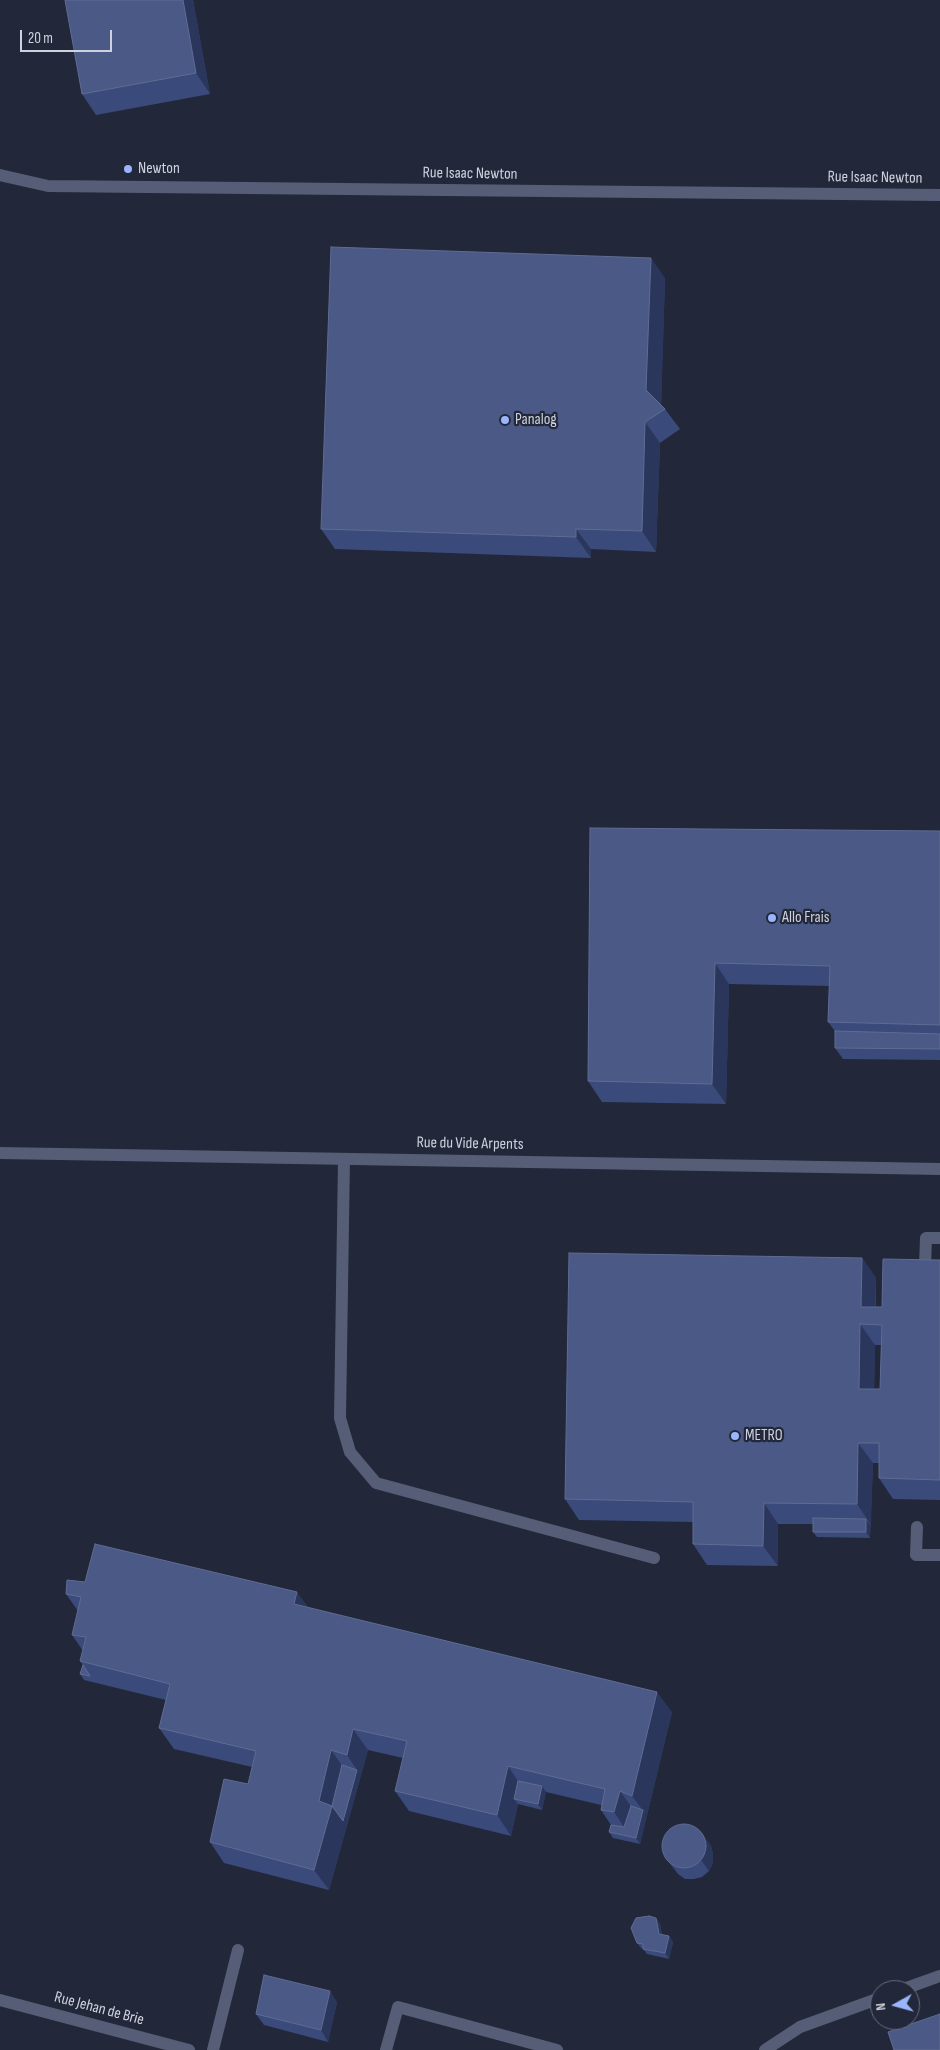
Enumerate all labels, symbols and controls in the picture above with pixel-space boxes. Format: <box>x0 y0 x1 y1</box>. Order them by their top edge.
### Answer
scale bar <box>22 20 115 52</box>
text: 20 m <box>28 29 53 48</box>
place label: Newton <box>138 159 180 179</box>
marker: Newton <box>122 163 134 175</box>
street label: Rue Isaac Newton <box>422 164 518 184</box>
street label: Rue Isaac Newton <box>827 168 923 188</box>
place label: Panalog <box>515 410 557 430</box>
marker: Panalog <box>499 414 511 426</box>
place label: Allo Frais <box>782 908 829 928</box>
marker: Allo Frais <box>766 912 778 924</box>
street label: Rue du Vide Arpents <box>416 1133 524 1155</box>
place label: METRO <box>745 1426 783 1446</box>
marker: METRO <box>729 1430 741 1442</box>
north arrow <box>870 1980 920 2030</box>
street label: Rue Jehan de Brie <box>52 1988 146 2030</box>
text: N <box>872 2002 890 2012</box>

